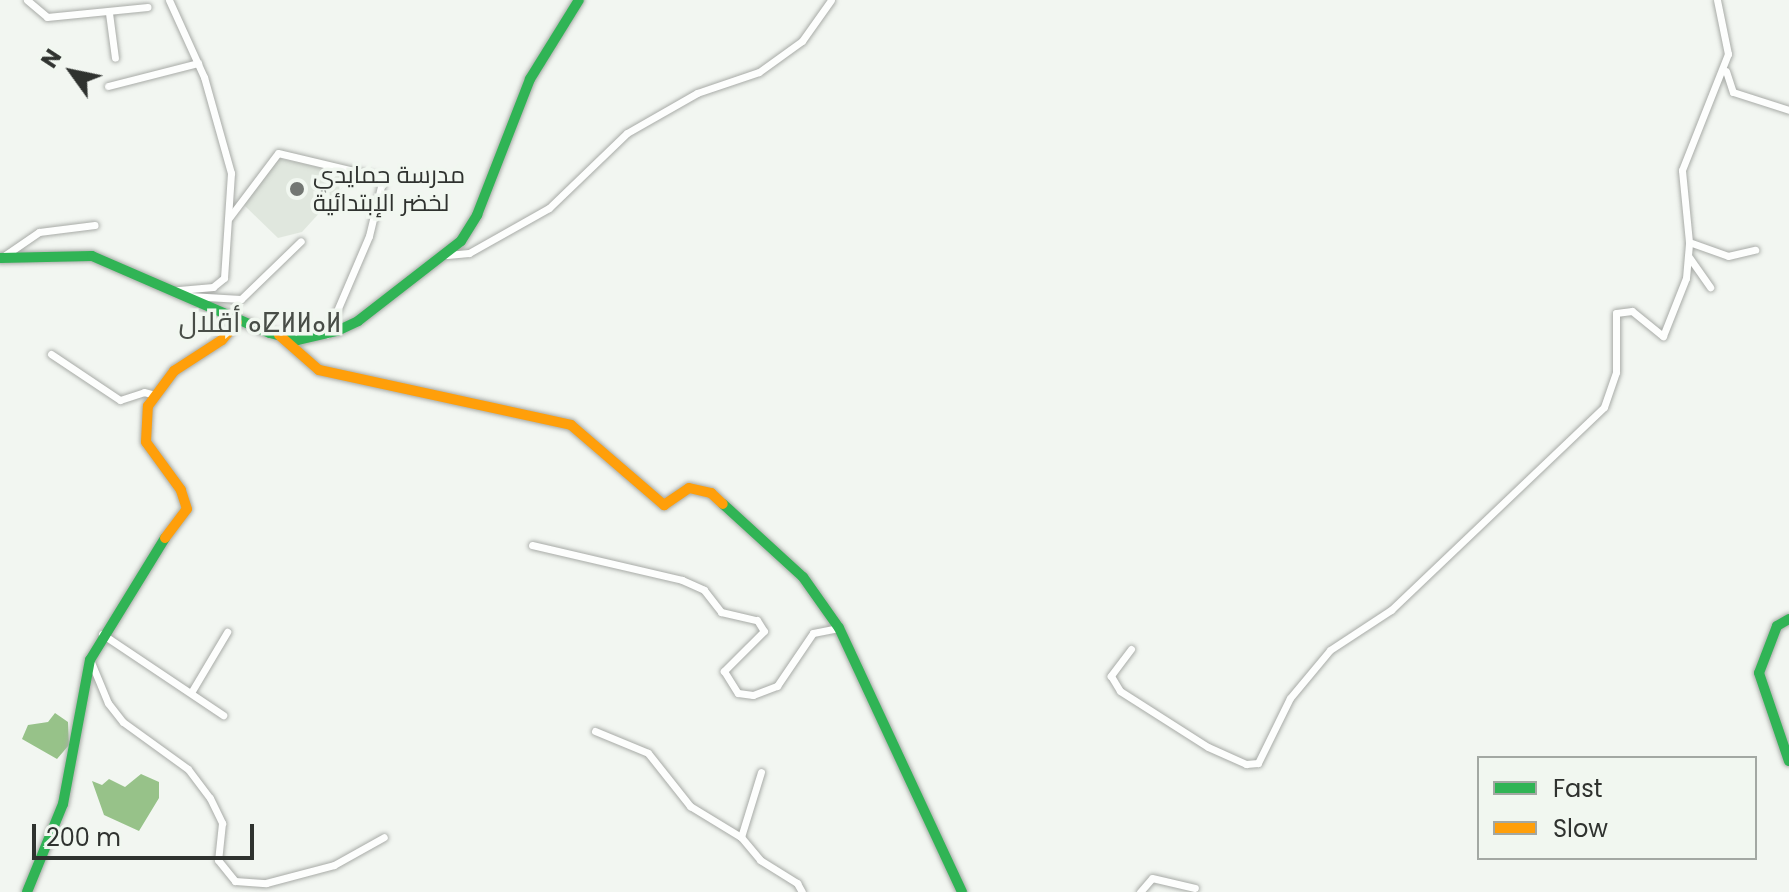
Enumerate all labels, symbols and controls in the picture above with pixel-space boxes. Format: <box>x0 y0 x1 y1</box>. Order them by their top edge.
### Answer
north arrow <box>32 32 112 112</box>
text: N <box>34 43 69 74</box>
place label: مدرسة حمايدي لخضر الإبتدائية <box>313 161 465 217</box>
marker: مدرسة حمايدي لخضر الإبتدائية <box>288 180 306 198</box>
district label: أقلال ⴰⵇⵍⵍⴰⵍ <box>178 306 342 340</box>
legend <box>1477 756 1757 860</box>
text: Fast <box>1553 772 1603 805</box>
scale bar <box>36 808 258 858</box>
text: Slow <box>1553 812 1608 845</box>
text: 200 m <box>46 821 121 854</box>

